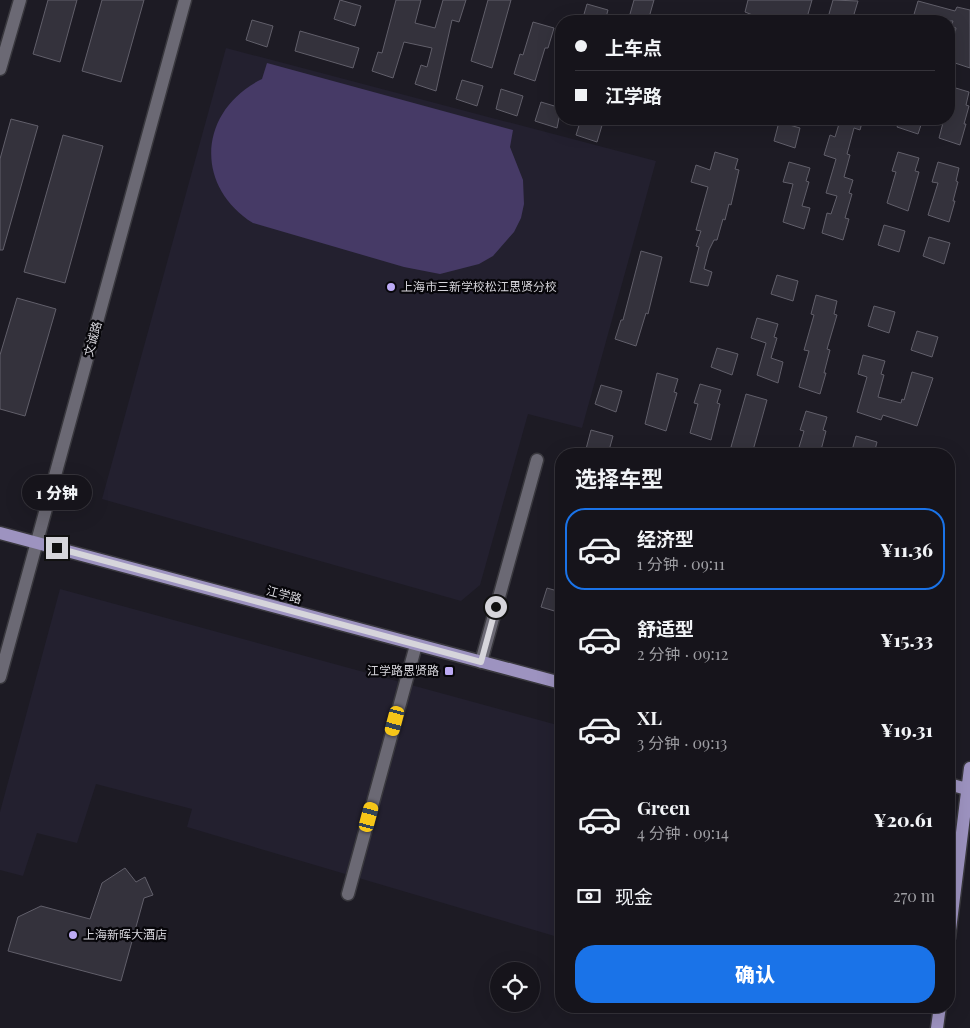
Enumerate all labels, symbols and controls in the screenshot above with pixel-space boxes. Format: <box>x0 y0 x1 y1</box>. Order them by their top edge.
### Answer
text: 上车点 <box>605 34 662 60</box>
text: 江学路 <box>605 82 662 108</box>
place label: 上海市三新学校松江思贤分校 <box>401 278 557 294</box>
marker: 上海市三新学校松江思贤分校 <box>385 281 397 293</box>
street label: 文诚路 <box>80 319 104 358</box>
text: 选择车型 <box>575 463 663 493</box>
callout: 1 分钟 <box>22 476 92 510</box>
text: 1 分钟 <box>36 482 78 503</box>
text: 经济型 <box>637 525 694 551</box>
icon: car <box>577 527 622 572</box>
text: ¥11.36 <box>880 536 933 562</box>
route end <box>46 537 68 559</box>
text: 1 分钟 · 09:11 <box>637 553 725 574</box>
street label: 江学路 <box>265 582 304 606</box>
route start <box>485 596 507 618</box>
text: 舒适型 <box>637 615 694 641</box>
icon: car <box>577 617 622 662</box>
text: ¥15.33 <box>880 626 933 652</box>
text: 2 分钟 · 09:12 <box>637 643 728 664</box>
place label: 江学路思贤路 <box>367 662 439 678</box>
marker: 江学路思贤路 <box>443 665 455 677</box>
text: XL <box>637 704 662 730</box>
car <box>383 705 406 737</box>
icon: car <box>577 707 622 752</box>
text: ¥19.31 <box>880 716 933 742</box>
text: 3 分钟 · 09:13 <box>637 732 727 753</box>
text: Green <box>637 794 690 820</box>
icon: car <box>577 797 622 842</box>
car <box>357 801 380 833</box>
text: ¥20.61 <box>874 806 933 832</box>
text: 4 分钟 · 09:14 <box>637 822 729 843</box>
icon: cash <box>575 882 603 910</box>
text: 现金 <box>615 883 653 909</box>
text: 270 m <box>893 885 935 906</box>
place label: 上海新晖大酒店 <box>83 926 167 942</box>
marker: 上海新晖大酒店 <box>67 929 79 941</box>
button: 确认 <box>575 945 935 1003</box>
map controls <box>490 962 540 1012</box>
button: locate <box>490 962 540 1012</box>

